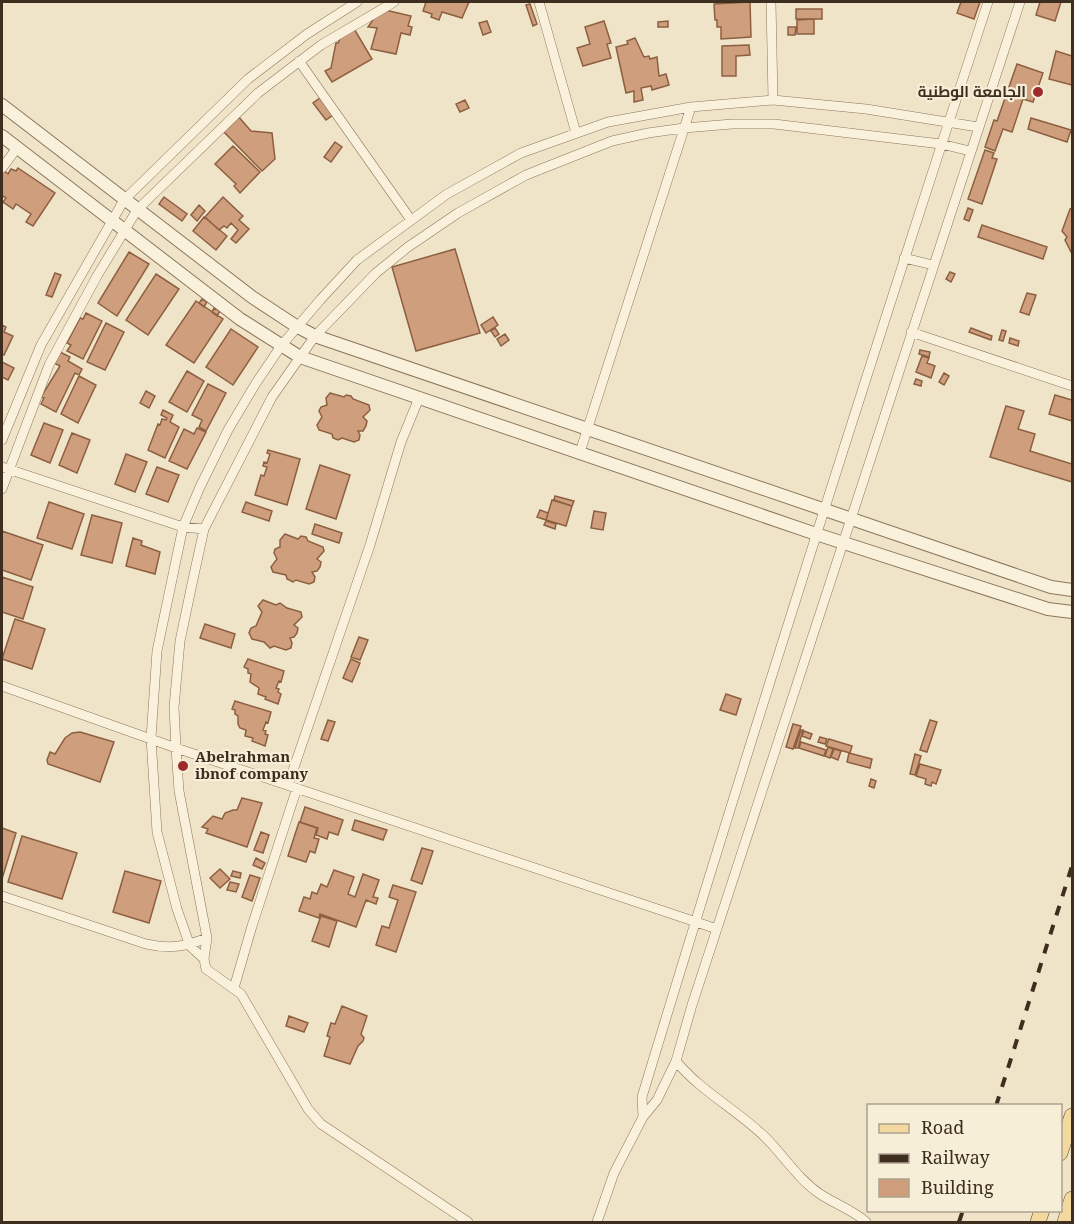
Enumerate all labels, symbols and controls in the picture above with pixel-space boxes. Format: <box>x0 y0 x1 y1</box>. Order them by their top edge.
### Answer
place label: الجامعة الوطنية <box>918 81 1026 101</box>
marker: الجامعة الوطنية <box>1031 85 1045 99</box>
place label: Abelrahman ibnof company <box>195 746 309 783</box>
marker: Abelrahman ibnof company <box>176 759 190 773</box>
legend <box>867 1104 1062 1212</box>
text: Road <box>921 1115 964 1139</box>
text: Railway <box>921 1145 991 1169</box>
text: Building <box>921 1175 994 1199</box>

